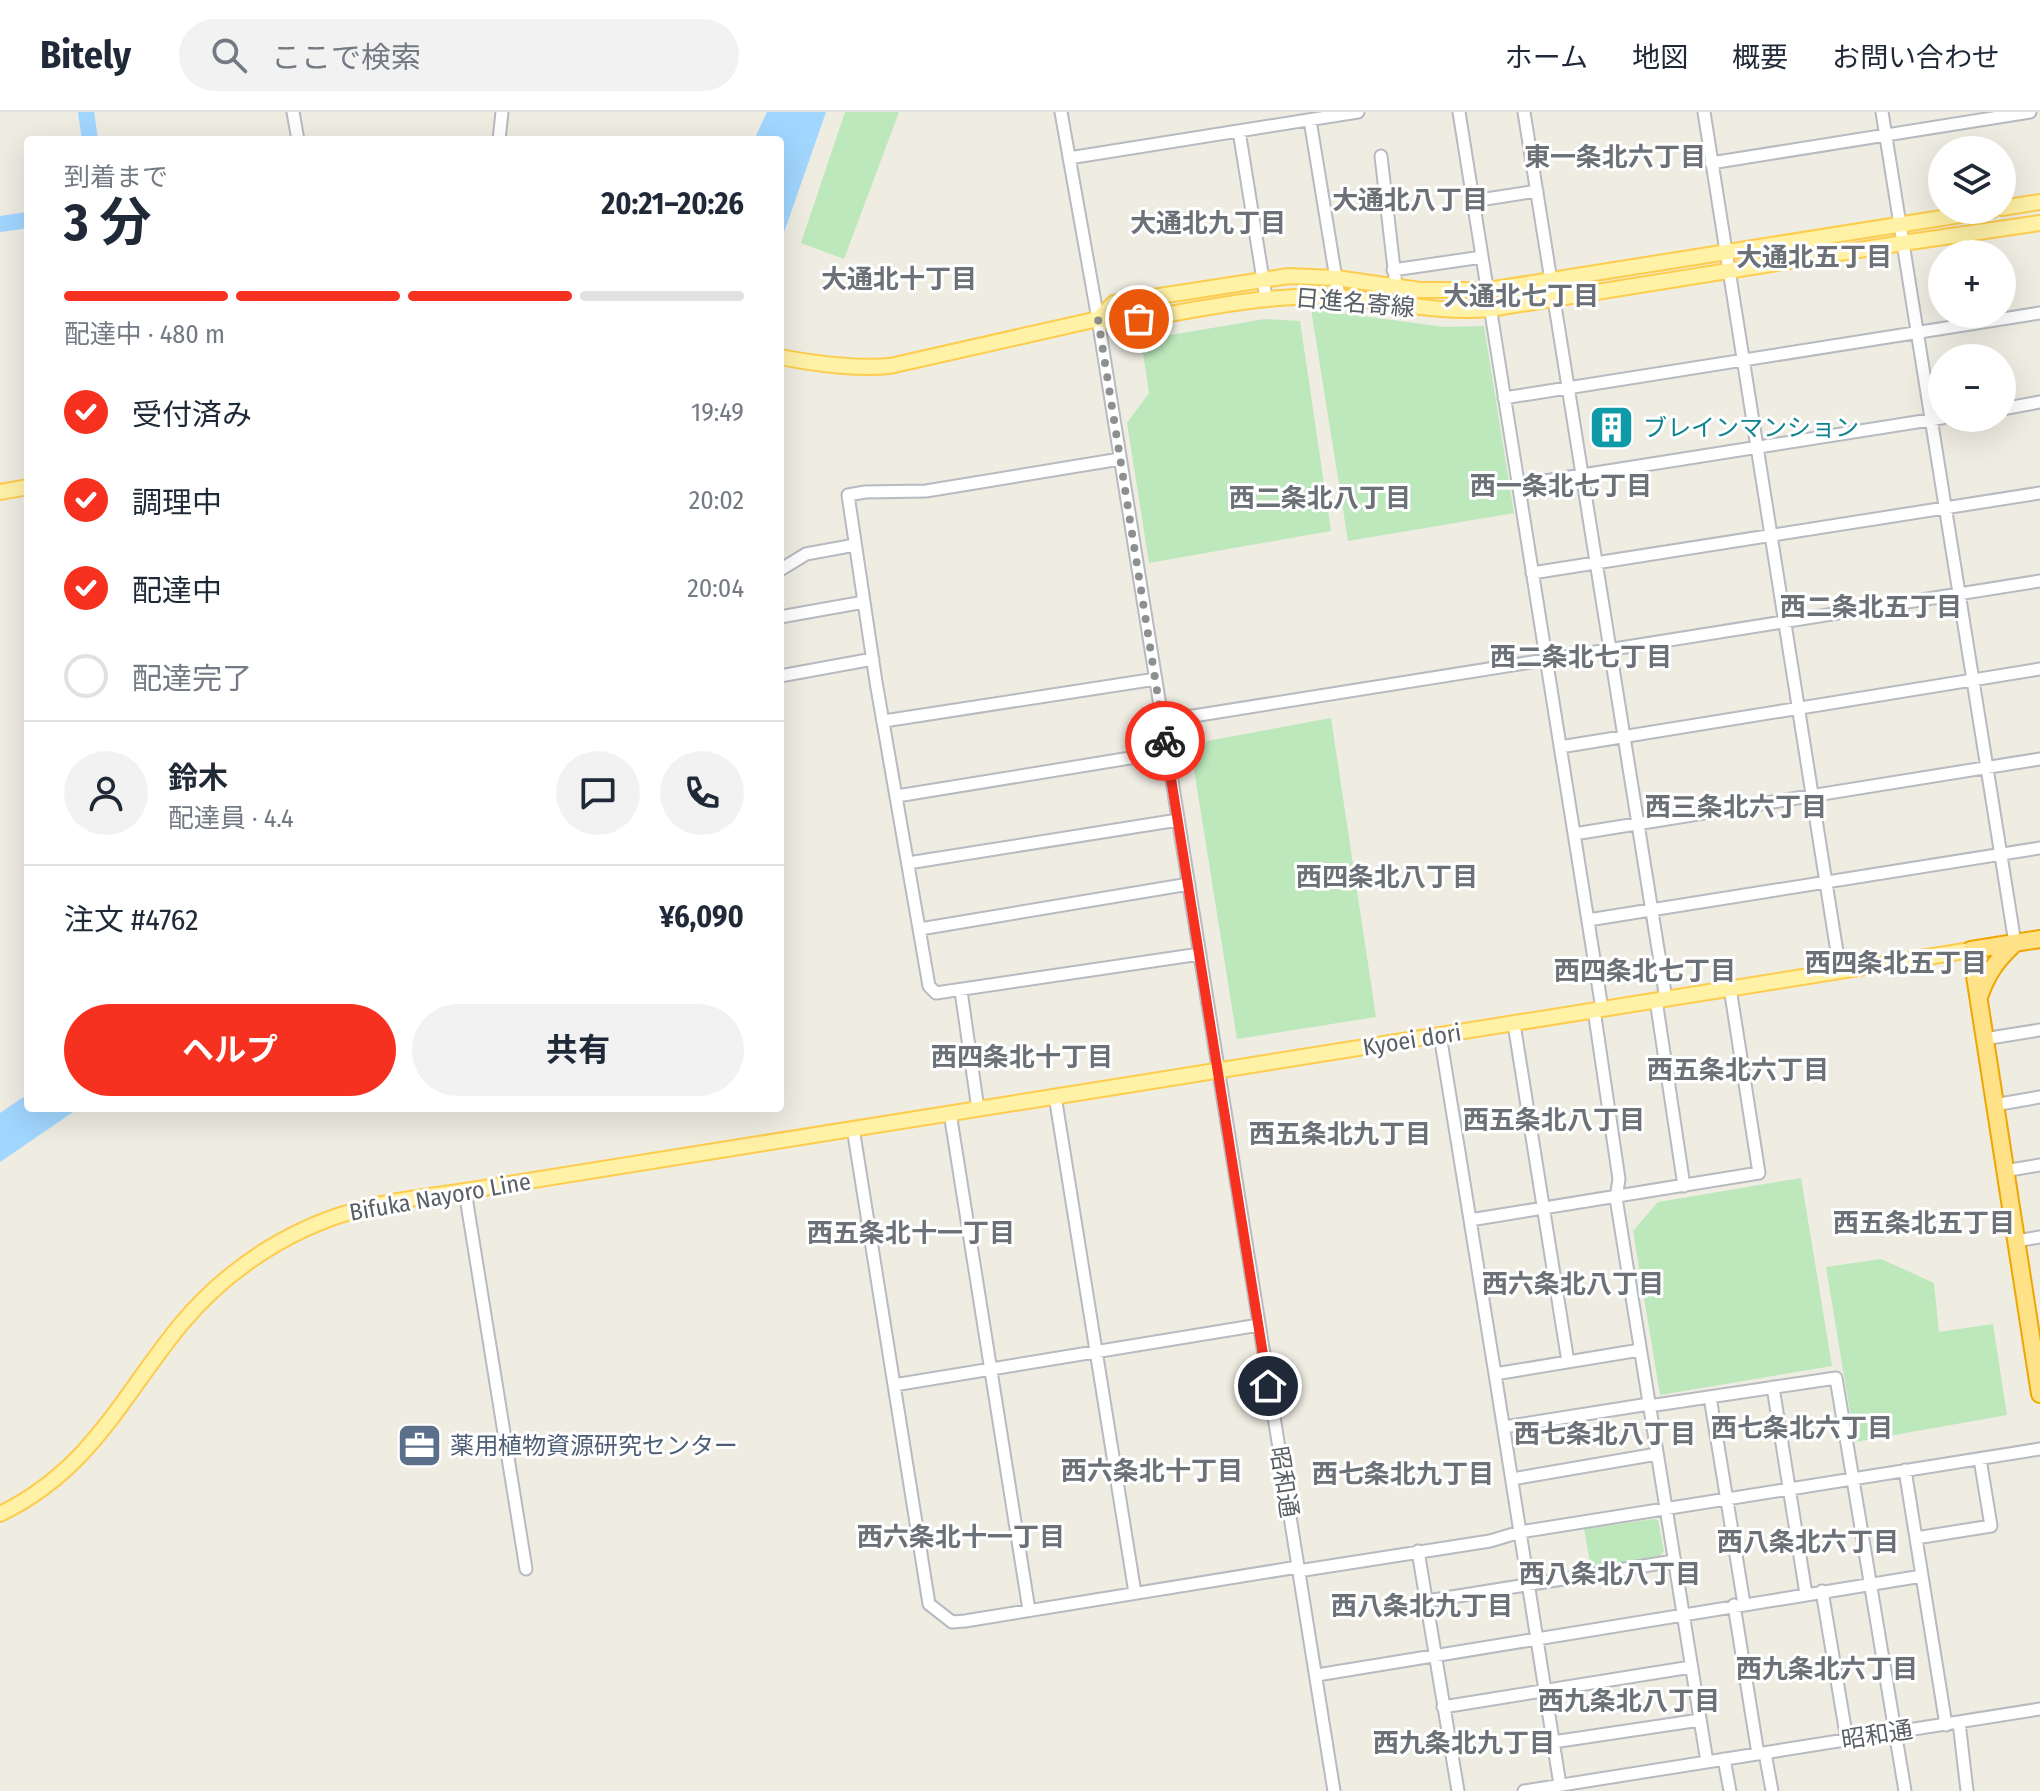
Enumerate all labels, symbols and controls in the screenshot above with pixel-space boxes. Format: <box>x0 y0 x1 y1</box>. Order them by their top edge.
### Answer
search box <box>179 19 739 91</box>
text: Bitely <box>40 32 131 78</box>
icon: search <box>207 33 251 77</box>
text: ここで検索 <box>271 40 421 76</box>
text: ホーム <box>1505 41 1588 74</box>
text: 地図 <box>1632 41 1688 74</box>
text: 概要 <box>1732 41 1788 74</box>
text: お問い合わせ <box>1832 41 2000 74</box>
map controls <box>1928 136 2016 432</box>
button: layers <box>1928 136 2016 224</box>
district label: 東一条北六丁目 <box>1524 142 1706 173</box>
text: 到着まで <box>64 162 168 193</box>
district label: 大通北八丁目 <box>1332 185 1488 216</box>
text: 20:21–20:26 <box>601 186 744 222</box>
text: 3 分 <box>64 191 151 254</box>
district label: 大通北九丁目 <box>1130 208 1286 239</box>
button: + <box>1928 240 2016 328</box>
district label: 大通北五丁目 <box>1736 242 1892 273</box>
district label: 大通北十丁目 <box>821 264 977 295</box>
district label: 大通北七丁目 <box>1443 281 1599 312</box>
street label: 日進名寄線 <box>1294 284 1416 322</box>
pin <box>1105 285 1173 353</box>
icon: bag <box>1117 297 1161 341</box>
text: 配達中 · 480 m <box>64 319 225 350</box>
button: − <box>1928 344 2016 432</box>
icon: check <box>64 390 108 434</box>
text: 受付済み <box>132 397 252 433</box>
text: 19:49 <box>691 397 744 428</box>
building icon: ブレインマンション <box>1588 404 1636 452</box>
place label: ブレインマンション <box>1643 414 1859 442</box>
district label: 西一条北七丁目 <box>1470 471 1652 502</box>
icon: check <box>64 478 108 522</box>
district label: 西二条北八丁目 <box>1229 483 1411 514</box>
text: 調理中 <box>132 485 222 521</box>
text: 20:02 <box>689 485 744 516</box>
icon: check <box>64 566 108 610</box>
text: 配達中 <box>132 573 222 609</box>
text: 20:04 <box>687 573 744 604</box>
district label: 西二条北五丁目 <box>1780 592 1962 623</box>
district label: 西二条北七丁目 <box>1490 642 1672 673</box>
text: 配達完了 <box>132 661 252 697</box>
courier <box>1125 701 1205 781</box>
icon: bike <box>1143 719 1187 763</box>
button: person <box>64 751 148 835</box>
button: chat <box>556 751 640 835</box>
button: phone <box>660 751 744 835</box>
text: 鈴木 <box>168 760 228 796</box>
district label: 西三条北六丁目 <box>1645 792 1827 823</box>
text: 配達員 · 4.4 <box>168 803 294 834</box>
district label: 西四条北八丁目 <box>1296 862 1478 893</box>
text: ¥6,090 <box>659 899 744 935</box>
text: 注文 #4762 <box>64 902 198 938</box>
district label: 西四条北五丁目 <box>1805 948 1987 979</box>
district label: 西四条北七丁目 <box>1554 956 1736 987</box>
button: ヘルプ <box>64 1004 396 1096</box>
button: 共有 <box>412 1004 744 1096</box>
street label: Kyoei dori <box>1361 1018 1463 1062</box>
district label: 西四条北十丁目 <box>931 1042 1113 1073</box>
district label: 西五条北六丁目 <box>1647 1055 1829 1086</box>
district label: 西五条北八丁目 <box>1463 1105 1645 1136</box>
district label: 西五条北九丁目 <box>1249 1119 1431 1150</box>
street label: Bifuka Nayoro Line <box>347 1167 533 1227</box>
district label: 西五条北五丁目 <box>1833 1208 2015 1239</box>
district label: 西五条北十一丁目 <box>807 1218 1015 1249</box>
district label: 西六条北八丁目 <box>1482 1269 1664 1300</box>
pin <box>1234 1352 1302 1420</box>
icon: home <box>1246 1364 1290 1408</box>
district label: 西七条北六丁目 <box>1711 1413 1893 1444</box>
district label: 西七条北八丁目 <box>1514 1419 1696 1450</box>
office icon: 薬用植物資源研究センター <box>395 1422 443 1470</box>
place label: 薬用植物資源研究センター <box>450 1432 738 1460</box>
street label: 昭和通 <box>1265 1444 1303 1520</box>
district label: 西六条北十丁目 <box>1061 1456 1243 1487</box>
district label: 西七条北九丁目 <box>1312 1459 1494 1490</box>
district label: 西六条北十一丁目 <box>857 1522 1065 1553</box>
district label: 西八条北六丁目 <box>1717 1527 1899 1558</box>
district label: 西八条北八丁目 <box>1519 1559 1701 1590</box>
district label: 西八条北九丁目 <box>1331 1591 1513 1622</box>
district label: 西九条北六丁目 <box>1736 1654 1918 1685</box>
district label: 西九条北八丁目 <box>1538 1686 1720 1717</box>
street label: 昭和通 <box>1839 1716 1915 1754</box>
district label: 西九条北九丁目 <box>1373 1728 1555 1759</box>

